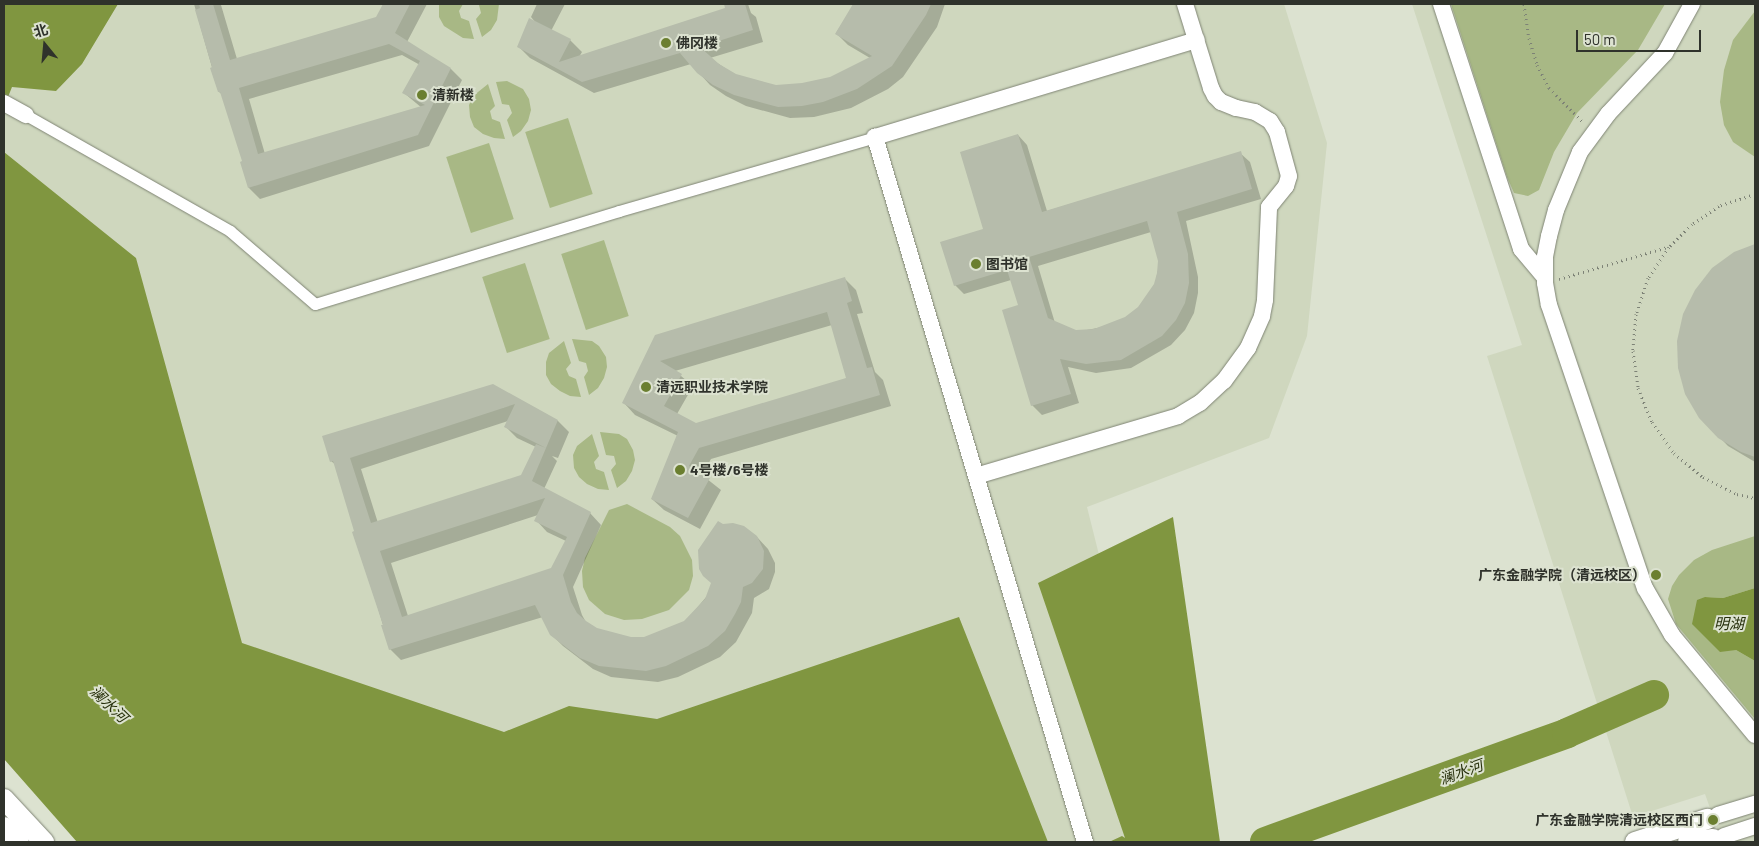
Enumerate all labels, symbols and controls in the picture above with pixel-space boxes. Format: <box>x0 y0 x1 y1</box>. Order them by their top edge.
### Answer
north arrow <box>20 20 70 70</box>
text: 北 <box>31 20 50 40</box>
scale bar <box>1579 20 1704 52</box>
text: 50 m <box>1584 30 1616 48</box>
place label: 佛冈楼 <box>676 35 718 51</box>
marker: 佛冈楼 <box>660 37 672 49</box>
place label: 清新楼 <box>432 87 474 103</box>
marker: 清新楼 <box>416 89 428 101</box>
place label: 图书馆 <box>986 256 1028 272</box>
marker: 图书馆 <box>970 258 982 270</box>
place label: 清远职业技术学院 <box>656 379 768 395</box>
marker: 清远职业技术学院 <box>640 381 652 393</box>
place label: 4号楼/6号楼 <box>690 462 769 478</box>
marker: 4号楼/6号楼 <box>674 464 686 476</box>
place label: 广东金融学院（清远校区） <box>1478 567 1646 583</box>
marker: 广东金融学院（清远校区） <box>1650 569 1662 581</box>
water label: 明湖 <box>1714 615 1744 633</box>
water label: 澜水河 <box>87 682 131 726</box>
water label: 澜水河 <box>1437 756 1485 788</box>
place label: 广东金融学院清远校区西门 <box>1535 812 1703 828</box>
marker: 广东金融学院清远校区西门 <box>1707 814 1719 826</box>

